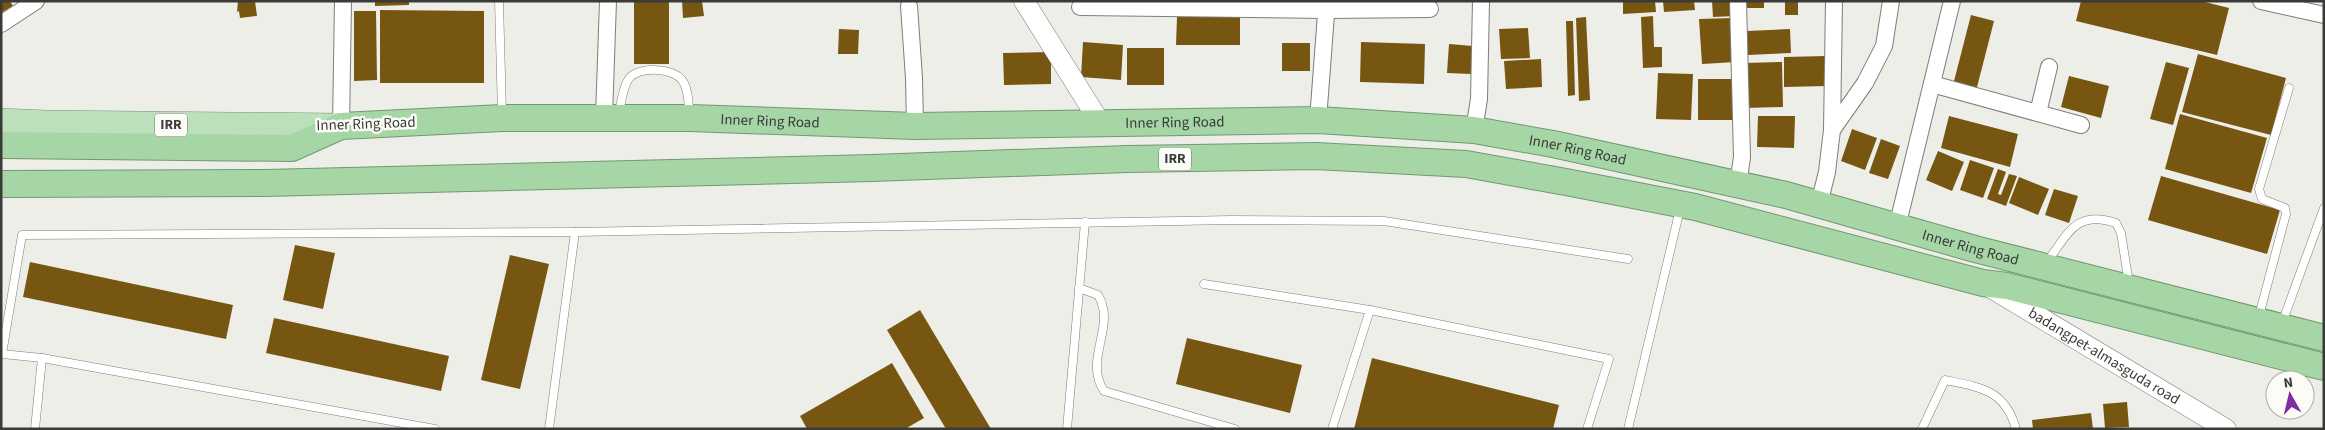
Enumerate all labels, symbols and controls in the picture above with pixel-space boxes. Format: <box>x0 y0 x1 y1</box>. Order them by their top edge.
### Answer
street label: Inner Ring Road <box>720 109 820 133</box>
street label: Inner Ring Road <box>1125 111 1225 133</box>
street label: Inner Ring Road <box>316 112 416 136</box>
road number: IRR <box>155 114 187 136</box>
street label: Inner Ring Road <box>1527 129 1629 170</box>
road number: IRR <box>1159 148 1191 170</box>
street label: Inner Ring Road <box>1920 224 2021 270</box>
street label: badangpet-almasguda road <box>2024 302 2184 410</box>
north arrow <box>2265 370 2315 420</box>
text: N <box>2282 373 2294 394</box>

